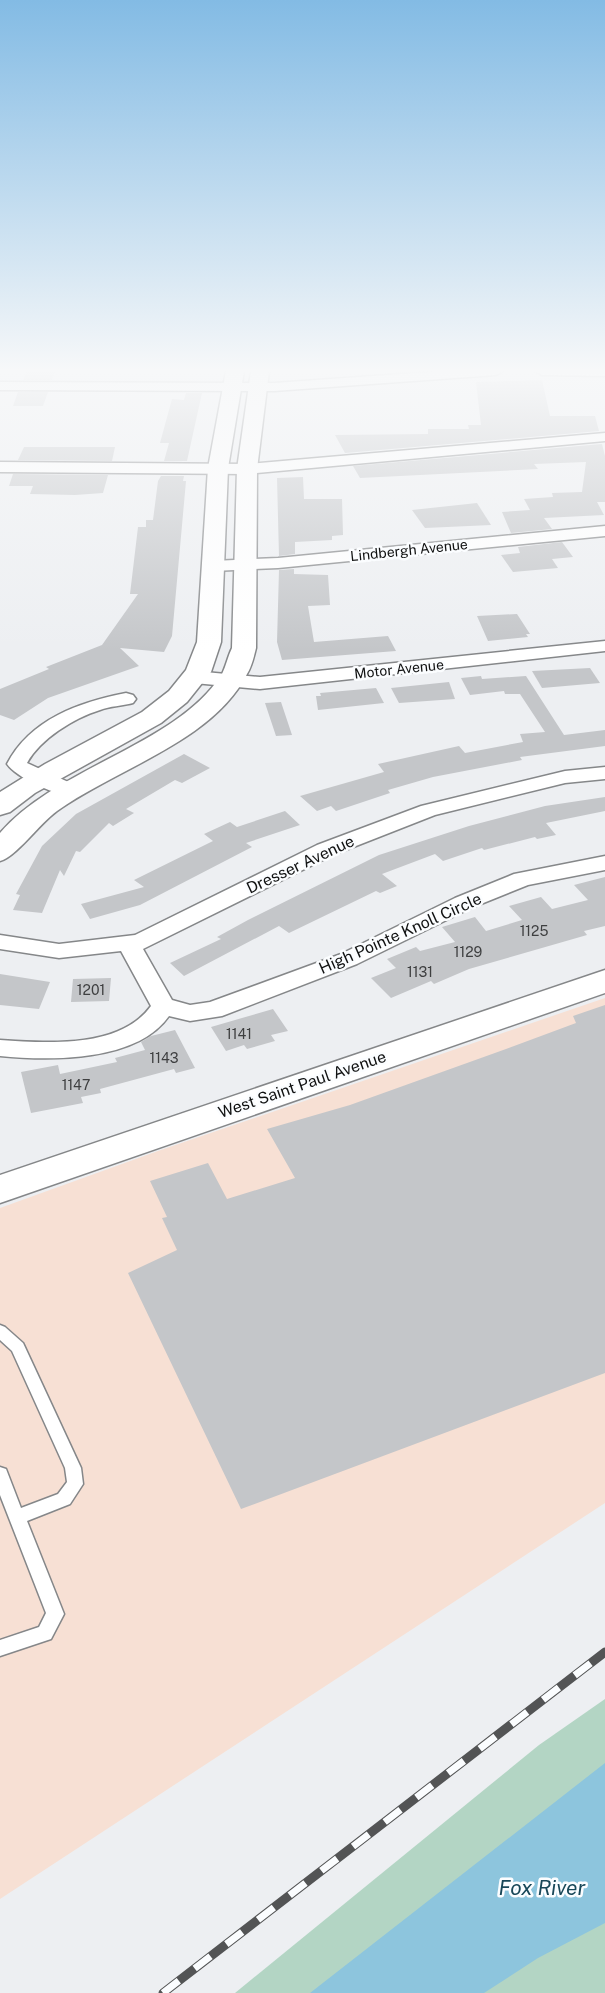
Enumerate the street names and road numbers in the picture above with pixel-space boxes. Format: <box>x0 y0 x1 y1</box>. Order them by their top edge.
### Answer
street label: Lindbergh Avenue <box>350 536 469 564</box>
street label: Motor Avenue <box>353 656 445 682</box>
street label: Dresser Avenue <box>243 831 357 898</box>
street label: High Pointe Knoll Circle <box>316 889 484 978</box>
street label: West Saint Paul Avenue <box>216 1047 389 1122</box>

